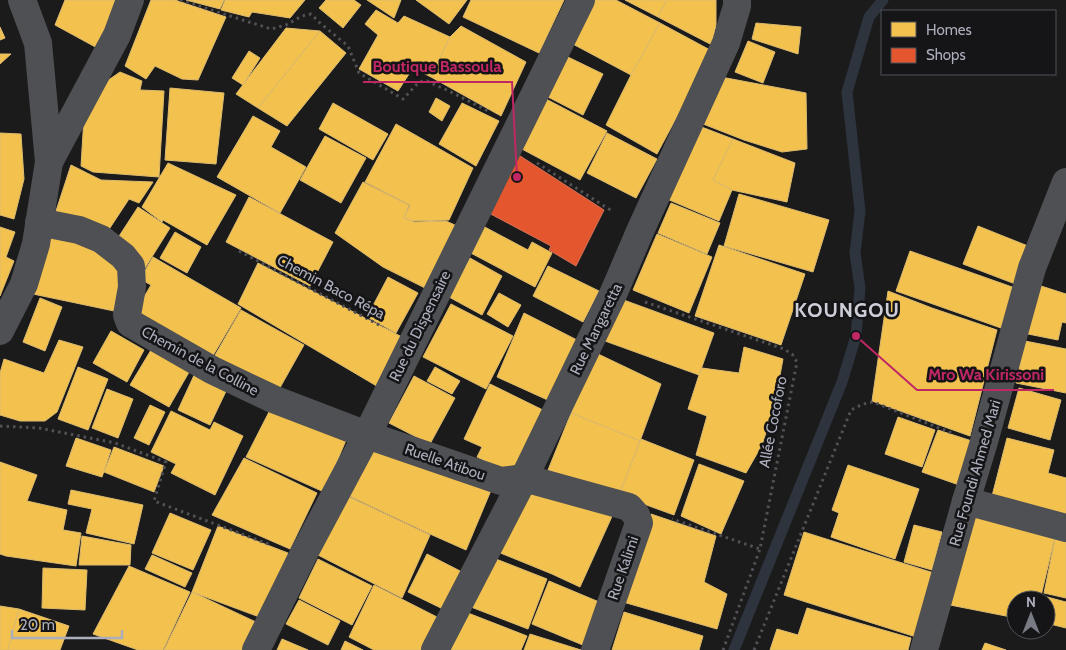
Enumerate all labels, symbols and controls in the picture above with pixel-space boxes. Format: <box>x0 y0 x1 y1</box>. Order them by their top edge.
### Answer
legend <box>881 10 1056 75</box>
text: Homes <box>926 21 972 39</box>
text: Shops <box>926 46 966 64</box>
callout: Boutique Bassoula <box>363 51 512 82</box>
text: Boutique Bassoula <box>373 57 501 76</box>
street label: Chemin Baco Répa <box>274 251 389 323</box>
street label: Rue du Dispensaire <box>385 267 455 384</box>
street label: Rue Mangaretta <box>566 280 626 378</box>
district label: KOUNGOU <box>794 298 900 322</box>
street label: Chemin de la Colline <box>138 322 262 400</box>
callout: Mro Wa Kirissoni <box>917 359 1054 390</box>
text: Mro Wa Kirissoni <box>928 365 1044 384</box>
street label: Allée Cocoforo <box>755 375 791 469</box>
street label: Rue Foundi Ahmed Mari <box>945 398 1005 548</box>
street label: Ruelle Atibou <box>402 440 488 484</box>
street label: Rue Kalimi <box>604 534 642 602</box>
north arrow <box>1006 590 1056 640</box>
text: N <box>1026 593 1036 611</box>
scale bar <box>12 608 122 640</box>
text: 20 m <box>20 616 55 634</box>

